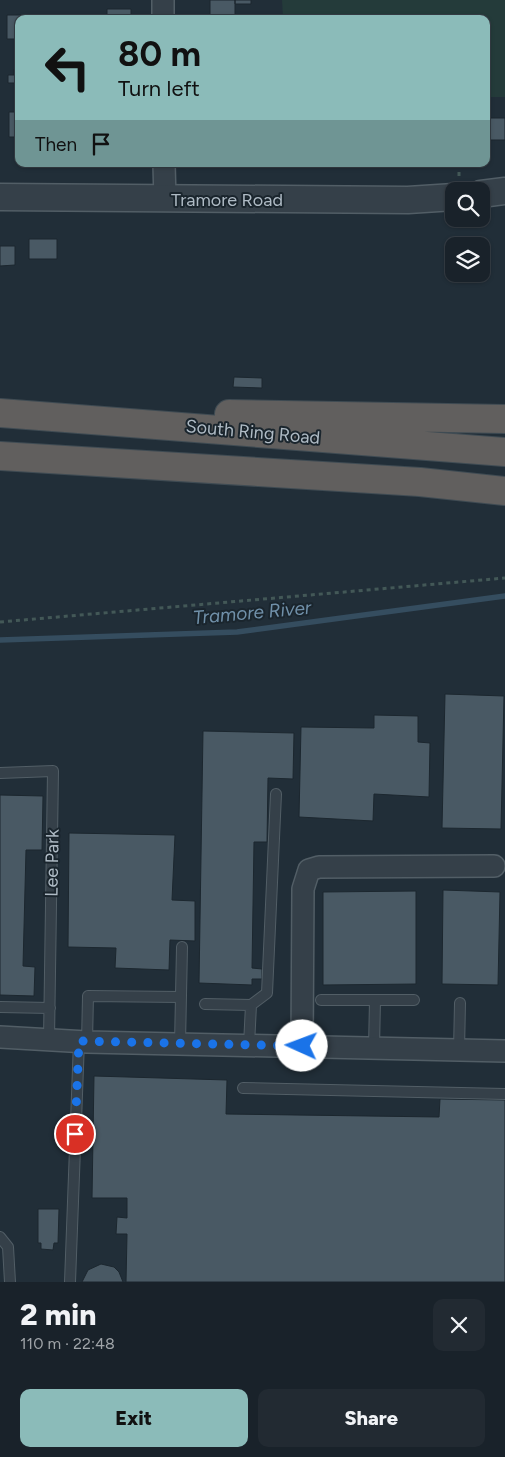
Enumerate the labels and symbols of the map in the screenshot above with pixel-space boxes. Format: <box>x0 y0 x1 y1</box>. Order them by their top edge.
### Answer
street label: Tramore Road <box>171 189 283 211</box>
street label: South Ring Road <box>185 415 321 449</box>
water label: Tramore River <box>192 596 313 629</box>
street label: Lee Park <box>40 829 64 897</box>
position arrow <box>275 1019 327 1071</box>
pin <box>54 1113 96 1155</box>

